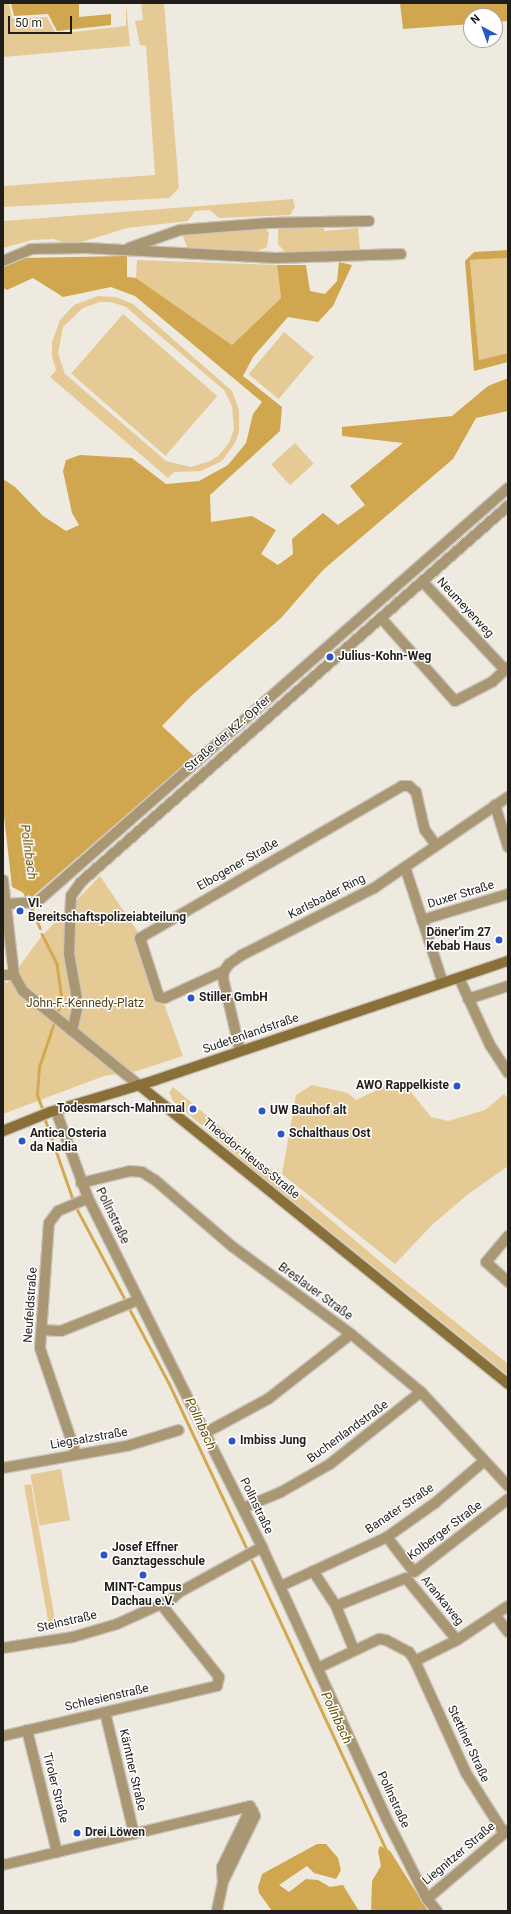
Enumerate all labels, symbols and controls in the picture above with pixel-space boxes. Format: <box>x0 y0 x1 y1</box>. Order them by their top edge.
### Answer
scale bar <box>10 8 74 34</box>
north arrow <box>463 8 503 48</box>
text: N <box>468 12 483 27</box>
text: 50 m <box>15 16 42 30</box>
street label: Neumeyerweg <box>434 575 496 641</box>
place label: Julius-Kohn-Weg <box>338 650 431 664</box>
marker: Julius-Kohn-Weg <box>325 652 335 662</box>
street label: Straße der KZ.-Opfer <box>182 693 274 775</box>
water label: Pollnbach <box>16 823 40 881</box>
street label: Elbogener Straße <box>195 836 281 894</box>
street label: Karlsbader Ring <box>286 871 368 923</box>
street label: Duxer Straße <box>426 878 496 912</box>
place label: VI. Bereitschaftspolizeiabteilung <box>28 897 186 925</box>
marker: VI. Bereitschaftspolizeiabteilung <box>15 906 25 916</box>
place label: Döner'im 27 Kebab Haus <box>426 926 491 954</box>
marker: Döner'im 27 Kebab Haus <box>494 935 504 945</box>
place label: Stiller GmbH <box>199 991 268 1005</box>
marker: Stiller GmbH <box>186 993 196 1003</box>
park label: John-F.-Kennedy-Platz <box>26 997 144 1011</box>
street label: Sudetenlandstraße <box>201 1011 301 1057</box>
place label: AWO Rappelkiste <box>356 1079 449 1093</box>
marker: AWO Rappelkiste <box>452 1081 462 1091</box>
place label: Todesmarsch-Mahnmal <box>57 1102 185 1116</box>
marker: Todesmarsch-Mahnmal <box>188 1104 198 1114</box>
place label: UW Bauhof alt <box>270 1104 347 1118</box>
marker: UW Bauhof alt <box>257 1106 267 1116</box>
street label: Theodor-Heuss-Straße <box>200 1116 302 1202</box>
place label: Antica Osteria da Nadia <box>30 1127 106 1155</box>
place label: Schalthaus Ost <box>289 1127 371 1141</box>
marker: Schalthaus Ost <box>276 1129 286 1139</box>
marker: Antica Osteria da Nadia <box>17 1136 27 1146</box>
street label: Pollnstraße <box>92 1186 132 1246</box>
street label: Breslauer Straße <box>275 1260 355 1324</box>
street label: Neufeldstraße <box>21 1267 41 1343</box>
water label: Pollnbach <box>181 1395 219 1453</box>
street label: Buchenlandstraße <box>305 1398 391 1466</box>
street label: Liegsalzstraße <box>49 1425 129 1453</box>
place label: Imbiss Jung <box>240 1434 306 1448</box>
marker: Imbiss Jung <box>227 1436 237 1446</box>
street label: Pollnstraße <box>236 1476 276 1536</box>
street label: Banater Straße <box>363 1481 437 1537</box>
street label: Kolberger Straße <box>405 1498 485 1564</box>
place label: Josef Effner Ganztagesschule <box>112 1541 205 1569</box>
marker: Josef Effner Ganztagesschule <box>99 1550 109 1560</box>
marker: MINT-Campus Dachau e.V. <box>138 1570 148 1580</box>
street label: Arankaweg <box>418 1573 466 1629</box>
place label: MINT-Campus Dachau e.V. <box>104 1581 182 1609</box>
street label: Steinstraße <box>36 1608 98 1636</box>
street label: Schlesienstraße <box>64 1681 150 1715</box>
water label: Pollnbach <box>317 1689 355 1747</box>
street label: Stettiner Straße <box>444 1703 492 1785</box>
street label: Kärntner Straße <box>116 1728 148 1812</box>
street label: Tiroler Straße <box>39 1751 71 1825</box>
street label: Pollnstraße <box>374 1769 412 1831</box>
street label: Liegnitzer Straße <box>420 1820 498 1888</box>
place label: Drei Löwen <box>85 1826 145 1840</box>
marker: Drei Löwen <box>72 1828 82 1838</box>

